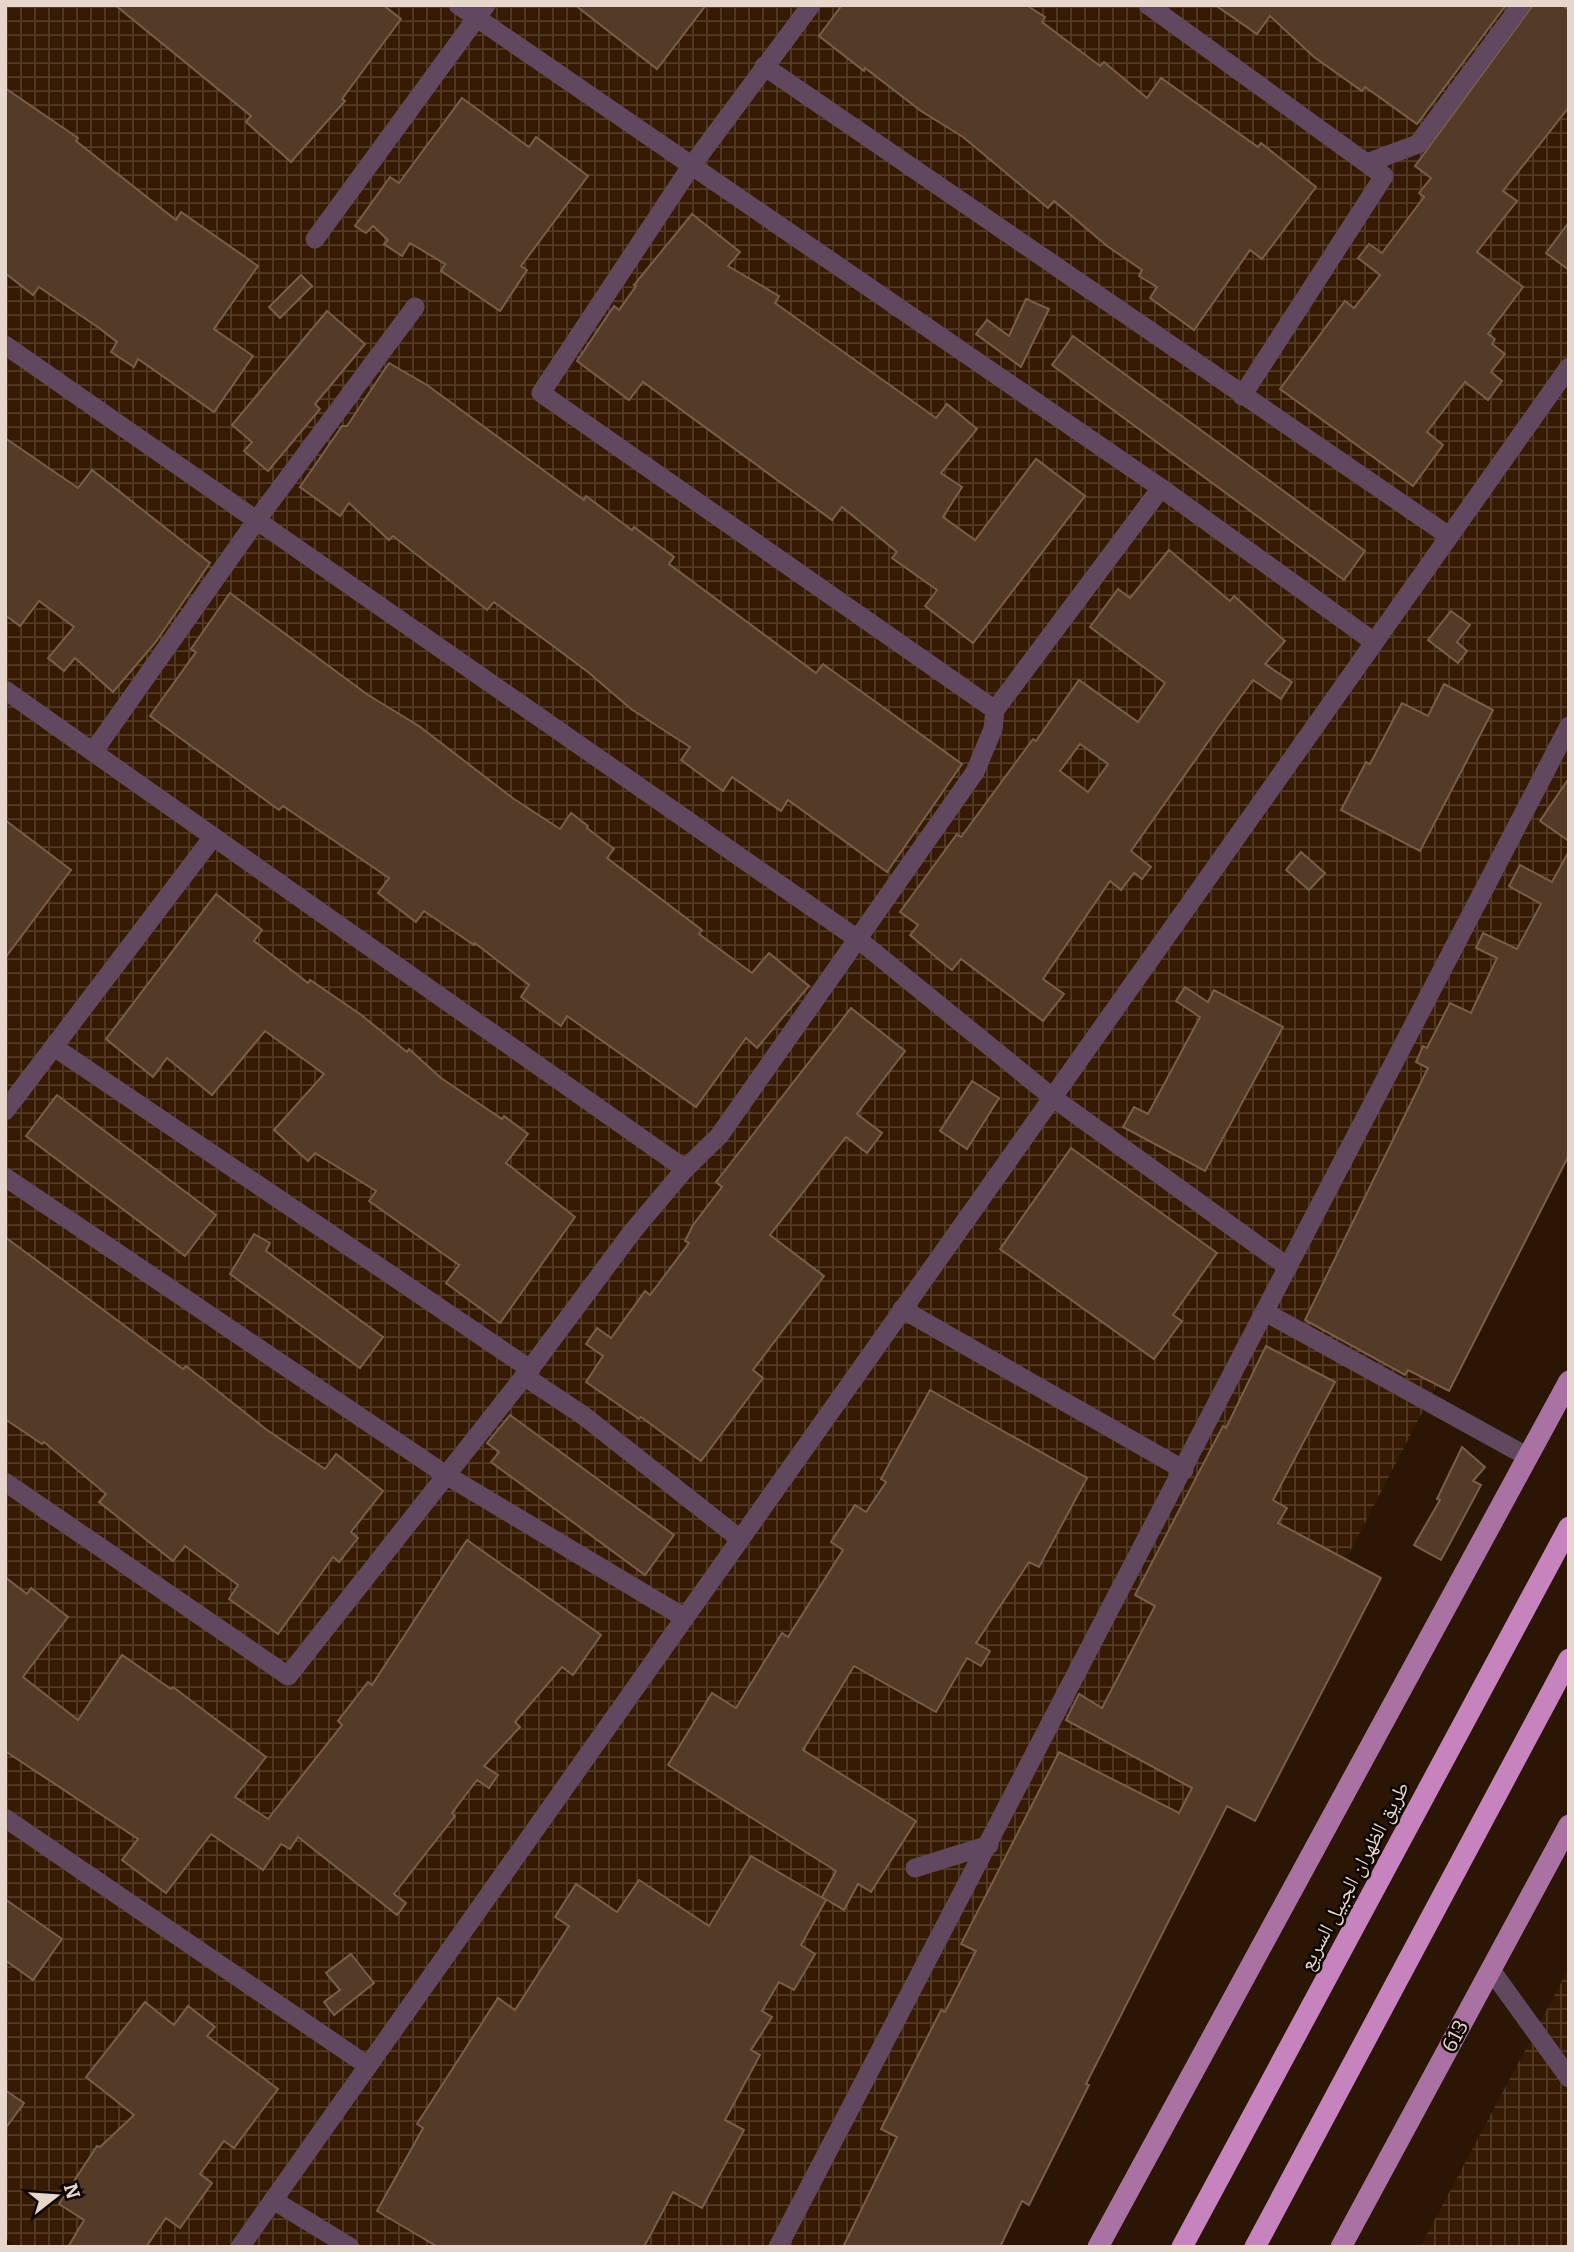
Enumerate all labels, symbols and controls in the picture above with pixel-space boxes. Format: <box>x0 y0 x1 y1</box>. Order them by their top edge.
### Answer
street label: طريق الظهران الجبيل السريع <box>1293 1777 1415 1975</box>
street label: 613 <box>1436 2016 1474 2056</box>
north arrow <box>21 2161 91 2231</box>
text: N <box>59 2181 85 2202</box>

